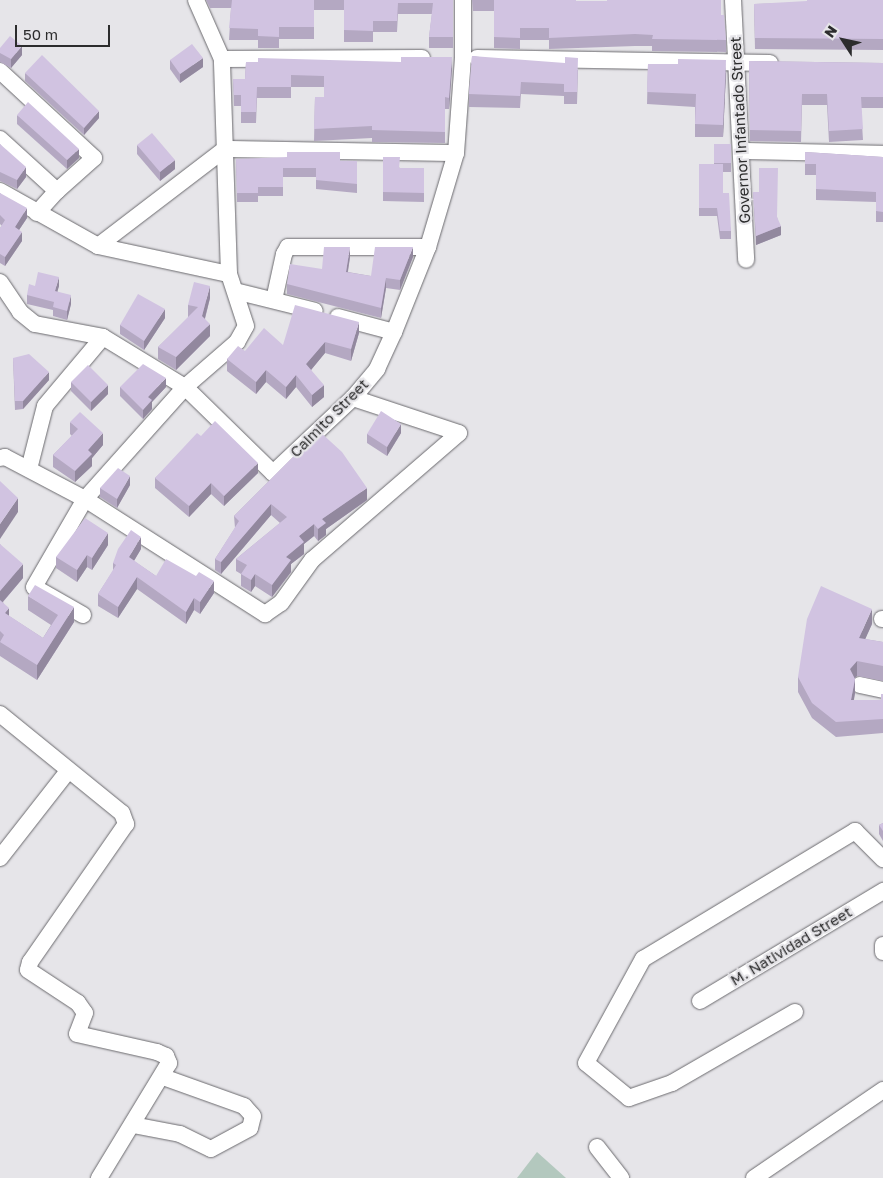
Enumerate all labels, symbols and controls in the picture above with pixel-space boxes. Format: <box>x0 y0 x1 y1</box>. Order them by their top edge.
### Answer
scale bar <box>18 15 112 47</box>
north arrow <box>818 15 868 65</box>
text: N <box>820 22 840 40</box>
text: 50 m <box>23 25 58 43</box>
street label: Governor Infantado Street <box>726 36 754 224</box>
street label: Caimito Street <box>286 375 372 461</box>
street label: M. Natividad Street <box>727 903 855 989</box>

